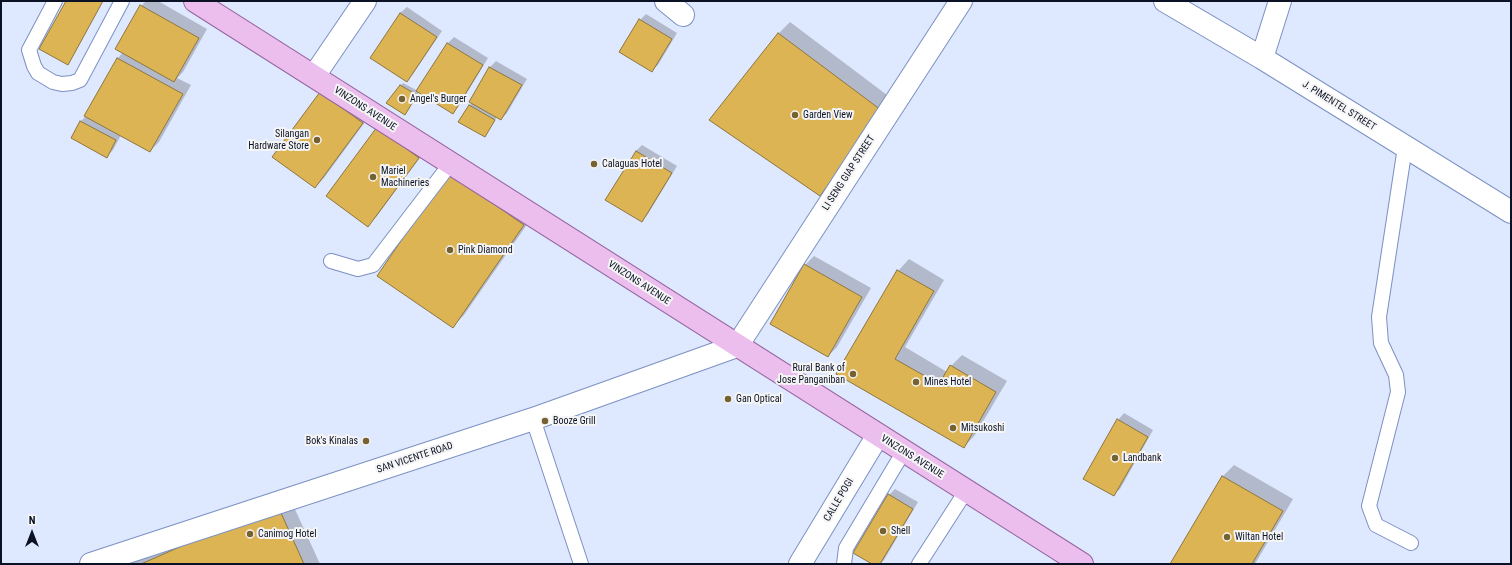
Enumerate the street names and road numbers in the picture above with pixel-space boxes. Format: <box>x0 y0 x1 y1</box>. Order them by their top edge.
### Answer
street label: J. PIMENTEL STREET <box>1300 79 1378 133</box>
street label: VINZONS AVENUE <box>332 84 398 134</box>
street label: LI SENG GIAP STREET <box>820 133 878 213</box>
street label: VINZONS AVENUE <box>606 258 672 308</box>
street label: VINZONS AVENUE <box>878 433 946 481</box>
street label: SAN VICENTE ROAD <box>375 440 455 476</box>
street label: CALLE POGI <box>821 476 857 524</box>

